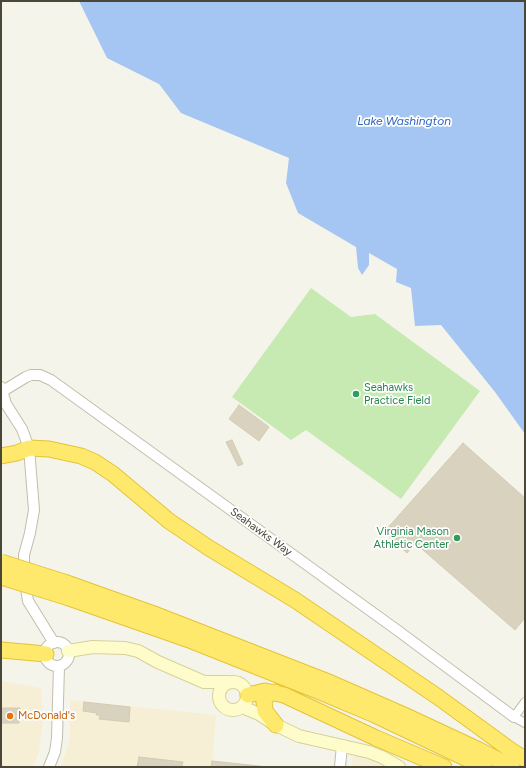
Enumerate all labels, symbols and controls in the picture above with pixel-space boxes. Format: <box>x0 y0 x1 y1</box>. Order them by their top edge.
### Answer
water label: Lake Washington <box>357 114 451 128</box>
place label: Seahawks Practice Field <box>364 381 430 407</box>
marker: Seahawks Practice Field <box>351 389 361 399</box>
street label: Seahawks Way <box>227 505 295 559</box>
place label: Virginia Mason Athletic Center <box>374 525 449 551</box>
marker: Virginia Mason Athletic Center <box>452 533 462 543</box>
place label: McDonald's <box>18 709 75 723</box>
marker: McDonald's <box>5 711 15 721</box>

